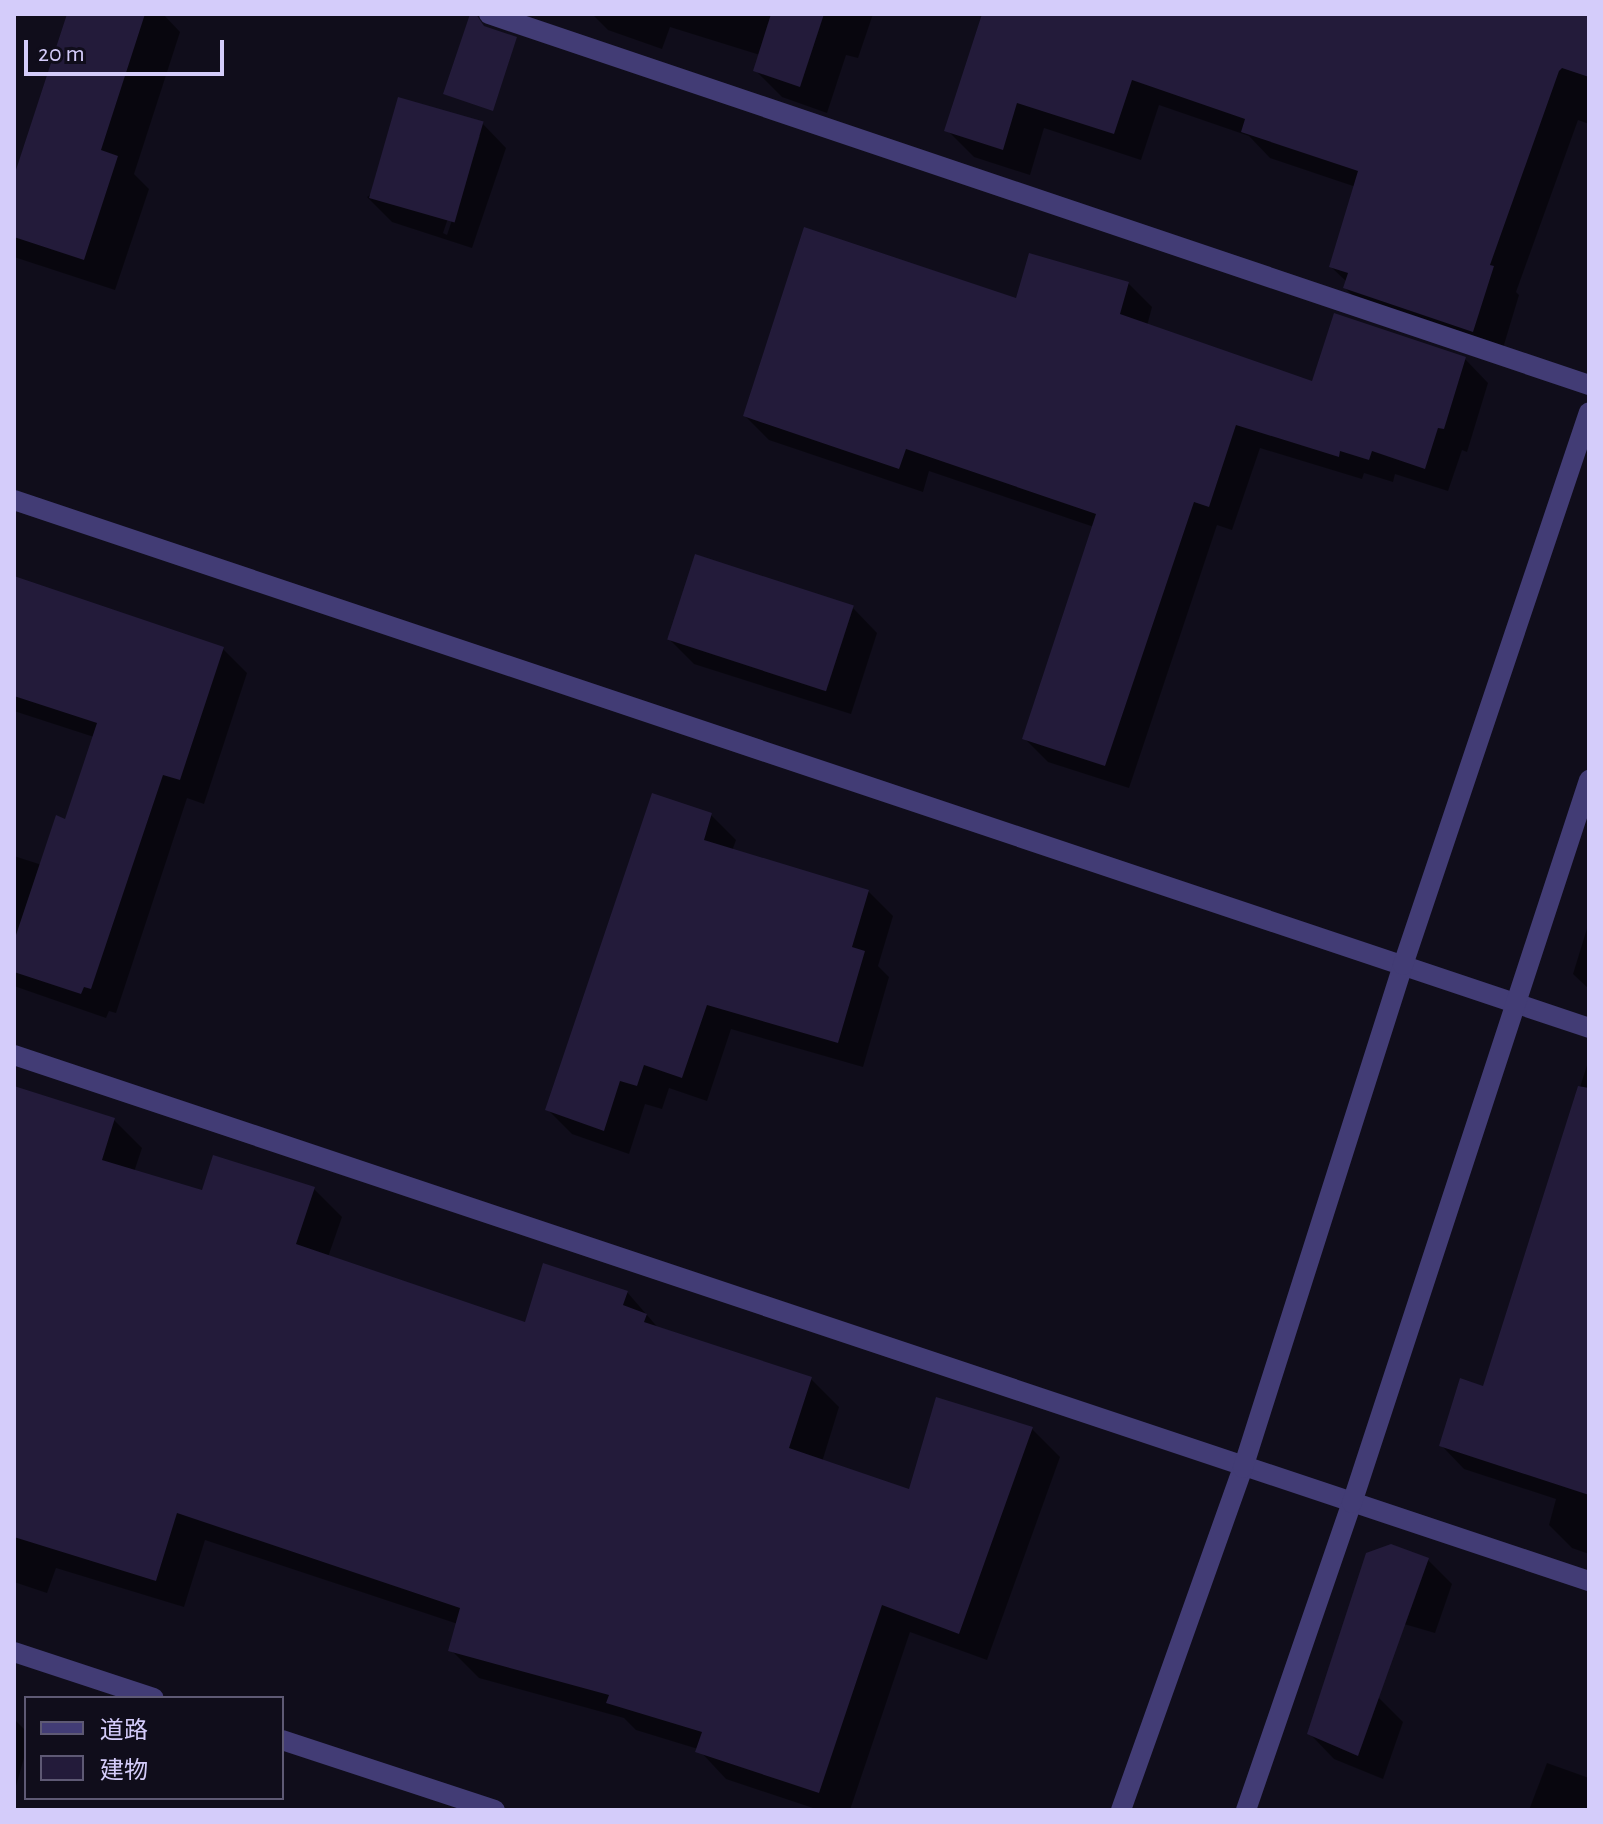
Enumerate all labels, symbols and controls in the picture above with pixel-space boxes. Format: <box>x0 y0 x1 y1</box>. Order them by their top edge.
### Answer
scale bar <box>28 24 228 74</box>
text: 20 m <box>38 42 85 66</box>
legend <box>24 1696 284 1800</box>
text: 道路 <box>100 1719 148 1743</box>
text: 建物 <box>100 1759 148 1783</box>

